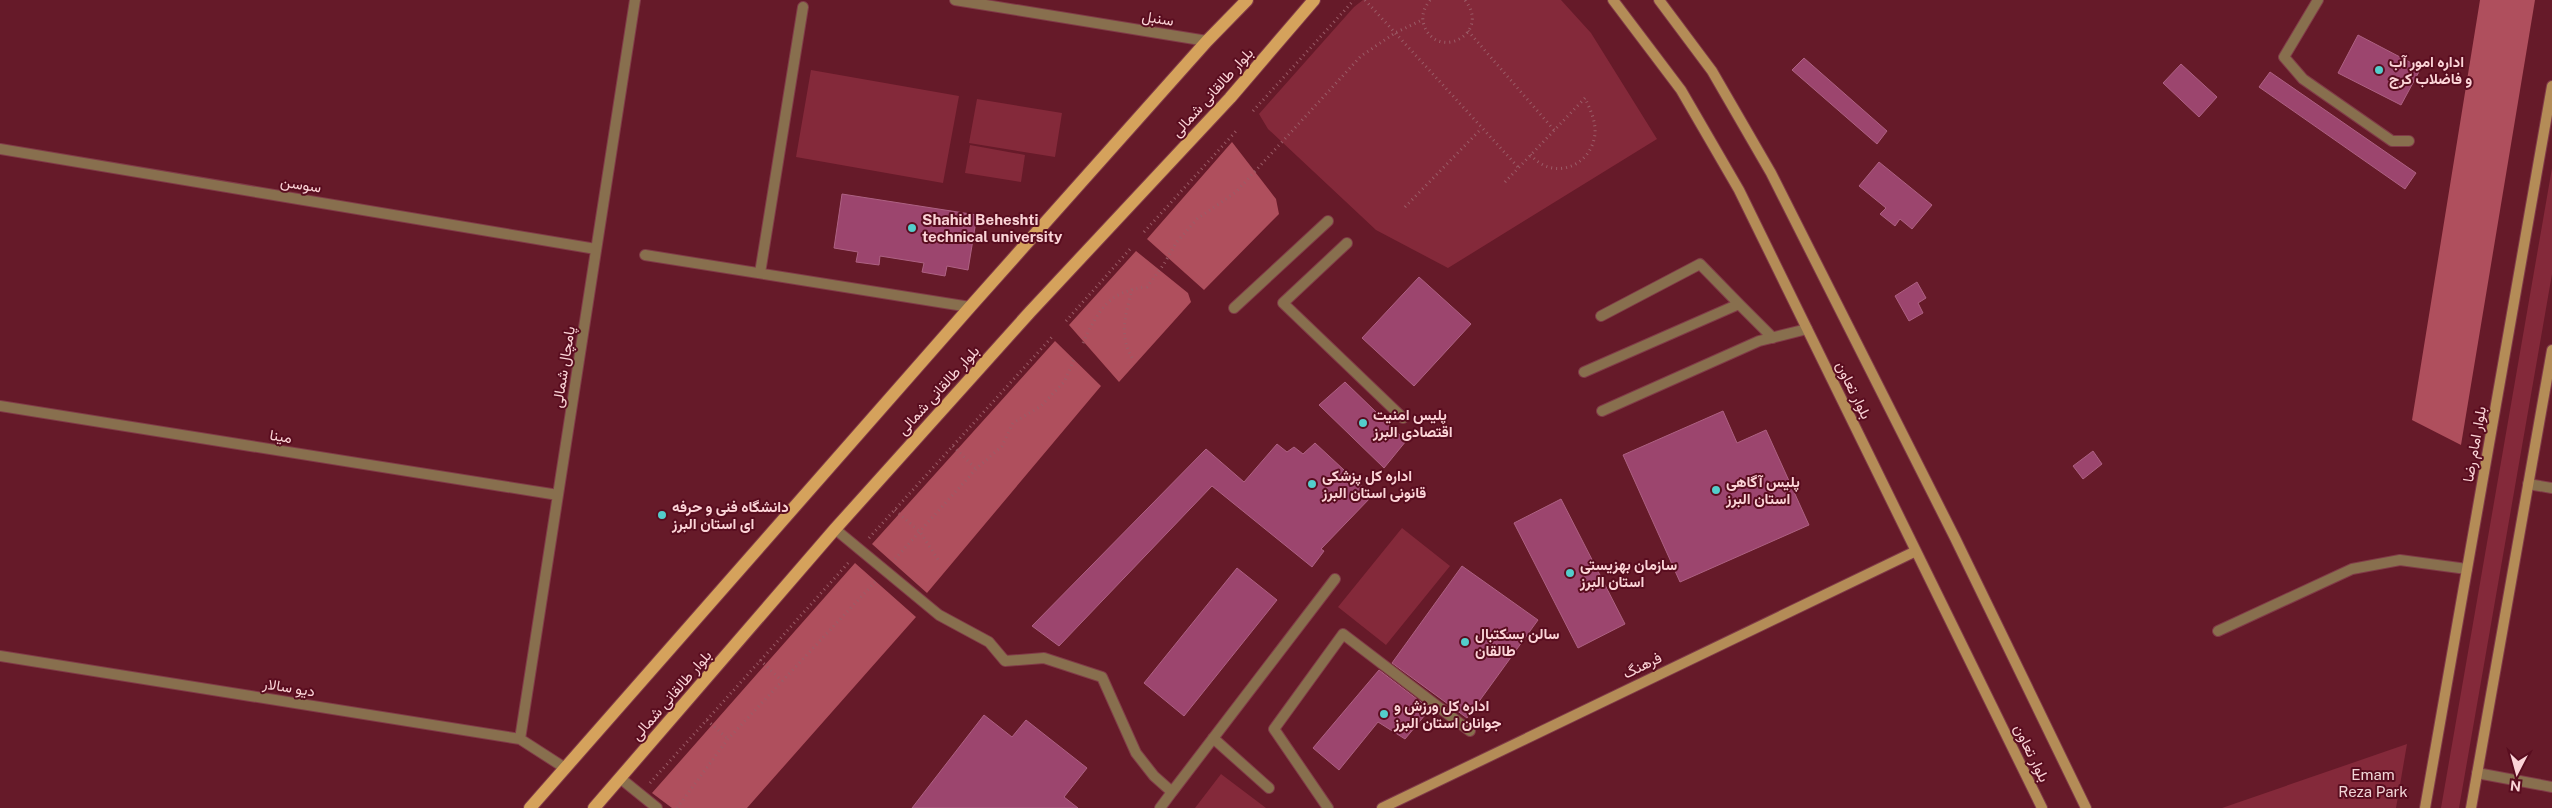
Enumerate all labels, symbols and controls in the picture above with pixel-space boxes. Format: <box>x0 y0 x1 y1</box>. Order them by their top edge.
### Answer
street label: سنبل <box>1141 7 1175 30</box>
street label: بلوار طالقانی شمالی <box>1168 44 1258 141</box>
place label: اداره امور آب و فاضلاب کرج <box>2389 53 2472 89</box>
marker: اداره امور آب و فاضلاب کرج <box>2373 64 2385 76</box>
street label: سوسن <box>279 172 323 198</box>
place label: Shahid Beheshti technical university <box>922 211 1063 245</box>
marker: Shahid Beheshti technical university <box>906 222 918 234</box>
street label: پامچال شمالی <box>548 325 580 409</box>
street label: بلوار طالقانی شمالی <box>894 342 984 439</box>
street label: بلوار تعاون <box>1832 358 1875 422</box>
street label: بلوار امام رضا <box>2459 405 2491 484</box>
place label: پلیس امنیت اقتصادی البرز <box>1372 406 1453 441</box>
marker: پلیس امنیت اقتصادی البرز <box>1357 417 1369 429</box>
street label: مینا <box>268 426 293 447</box>
place label: اداره کل پزشکی قانونی استان البرز <box>1321 467 1426 502</box>
place label: پلیس آگاهی استان البرز <box>1725 473 1800 508</box>
marker: اداره کل پزشکی قانونی استان البرز <box>1306 478 1318 490</box>
marker: پلیس آگاهی استان البرز <box>1710 484 1722 496</box>
place label: دانشگاه فنی و حرفه ای استان البرز <box>671 498 789 533</box>
marker: دانشگاه فنی و حرفه ای استان البرز <box>656 509 668 521</box>
place label: سازمان بهزیستی استان البرز <box>1579 556 1677 591</box>
marker: سازمان بهزیستی استان البرز <box>1564 567 1576 579</box>
place label: سالن بسکتبال طالقان <box>1475 625 1560 659</box>
marker: سالن بسکتبال طالقان <box>1459 636 1471 648</box>
street label: بلوار طالقانی شمالی <box>627 647 716 745</box>
street label: فرهنگ <box>1620 648 1665 683</box>
street label: دیو سالار <box>261 674 316 700</box>
place label: اداره کل ورزش و جوانان استان البرز <box>1393 697 1502 732</box>
marker: اداره کل ورزش و جوانان استان البرز <box>1378 708 1390 720</box>
street label: بلوار تعاون <box>2010 721 2053 785</box>
north arrow <box>2492 748 2542 798</box>
park label: Emam Reza Park <box>2338 766 2408 800</box>
text: N <box>2509 777 2522 794</box>

